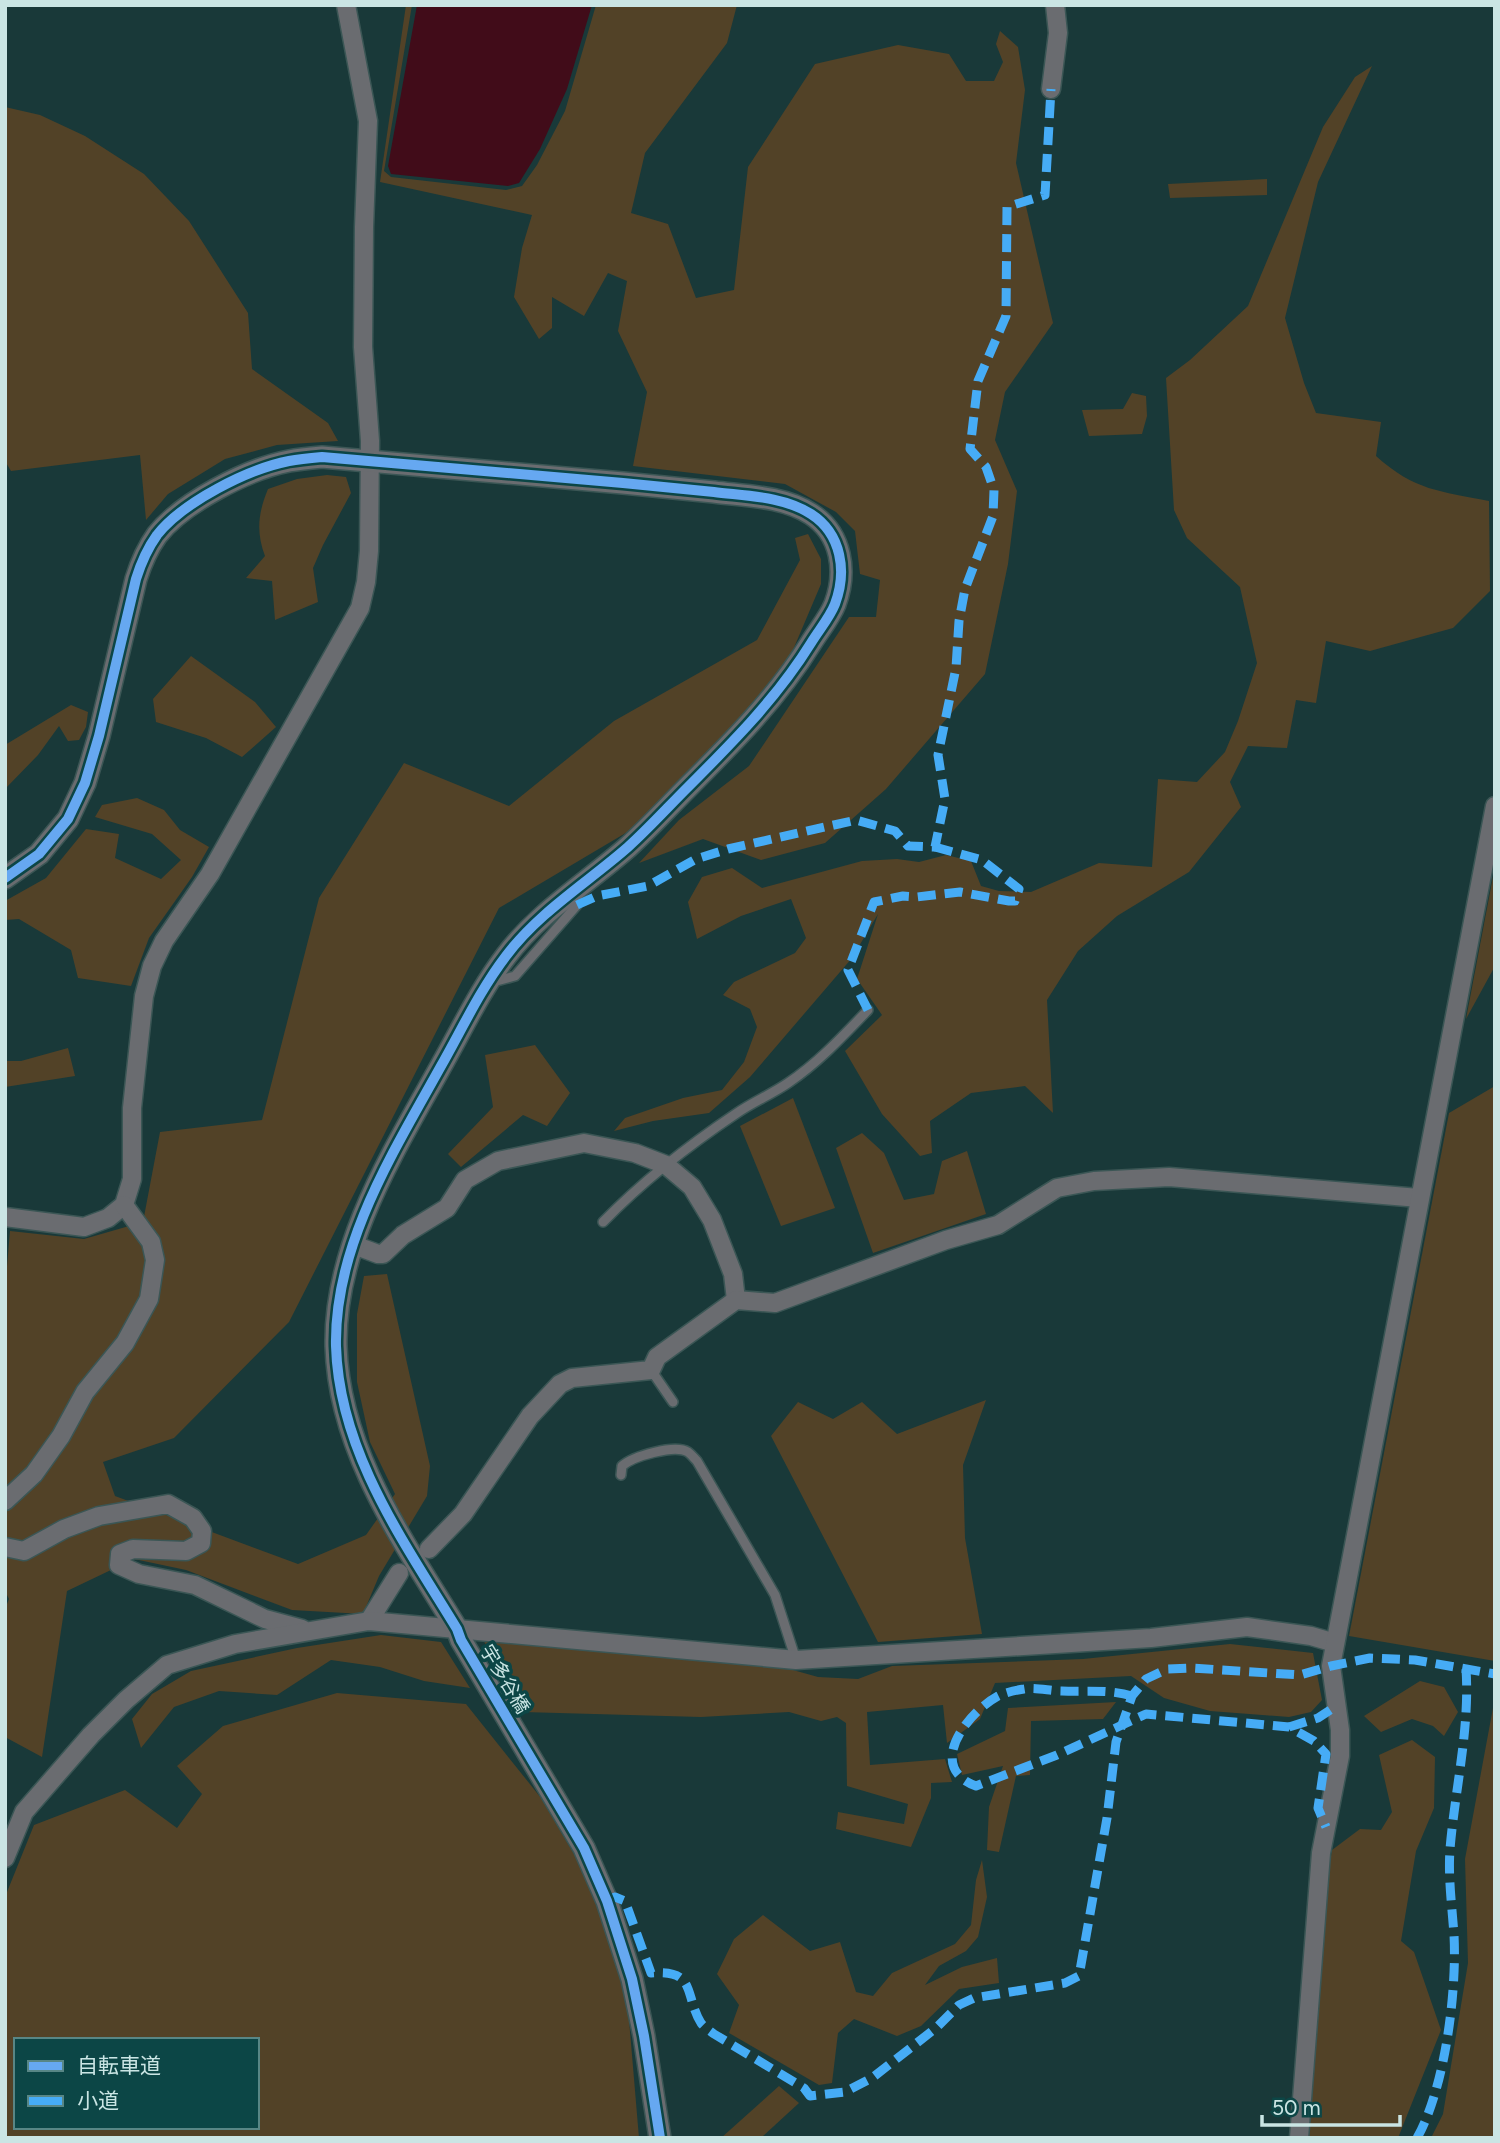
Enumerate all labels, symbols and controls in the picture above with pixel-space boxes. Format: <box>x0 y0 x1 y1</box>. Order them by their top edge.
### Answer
street label: 宇多谷橋 <box>476 1640 534 1718</box>
legend <box>14 2038 259 2129</box>
text: 自転車道 <box>77 2053 161 2078</box>
scale bar <box>1262 2084 1400 2128</box>
text: 小道 <box>77 2088 119 2113</box>
text: 50 m <box>1272 2095 1321 2120</box>

